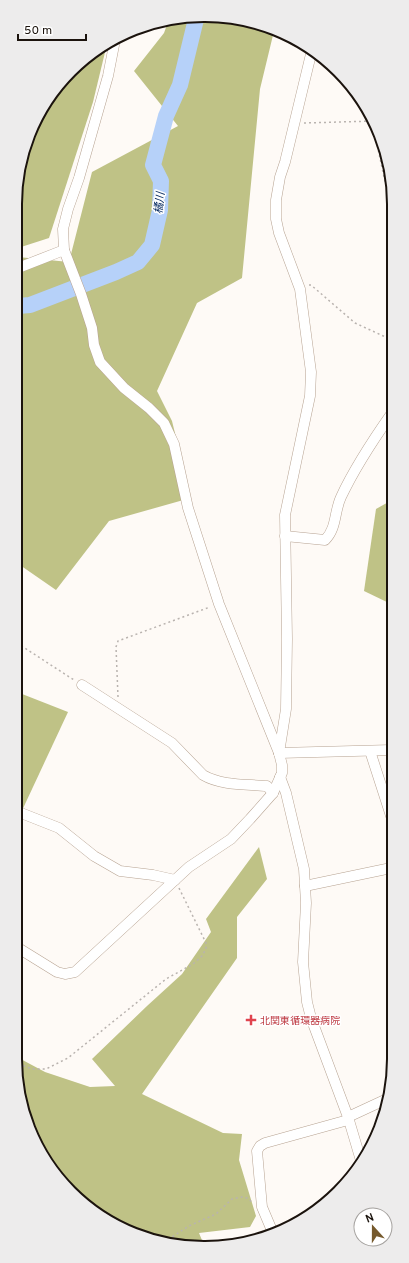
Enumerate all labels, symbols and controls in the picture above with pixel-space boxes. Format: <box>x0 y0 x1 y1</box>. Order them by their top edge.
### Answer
scale bar <box>18 16 86 42</box>
text: 50 m <box>24 23 52 39</box>
water label: 橘川 <box>152 190 168 215</box>
marker: 北関東循環器病院 <box>245 1014 257 1026</box>
place label: 北関東循環器病院 <box>260 1015 340 1028</box>
north arrow <box>353 1207 393 1247</box>
text: N <box>364 1211 376 1227</box>

